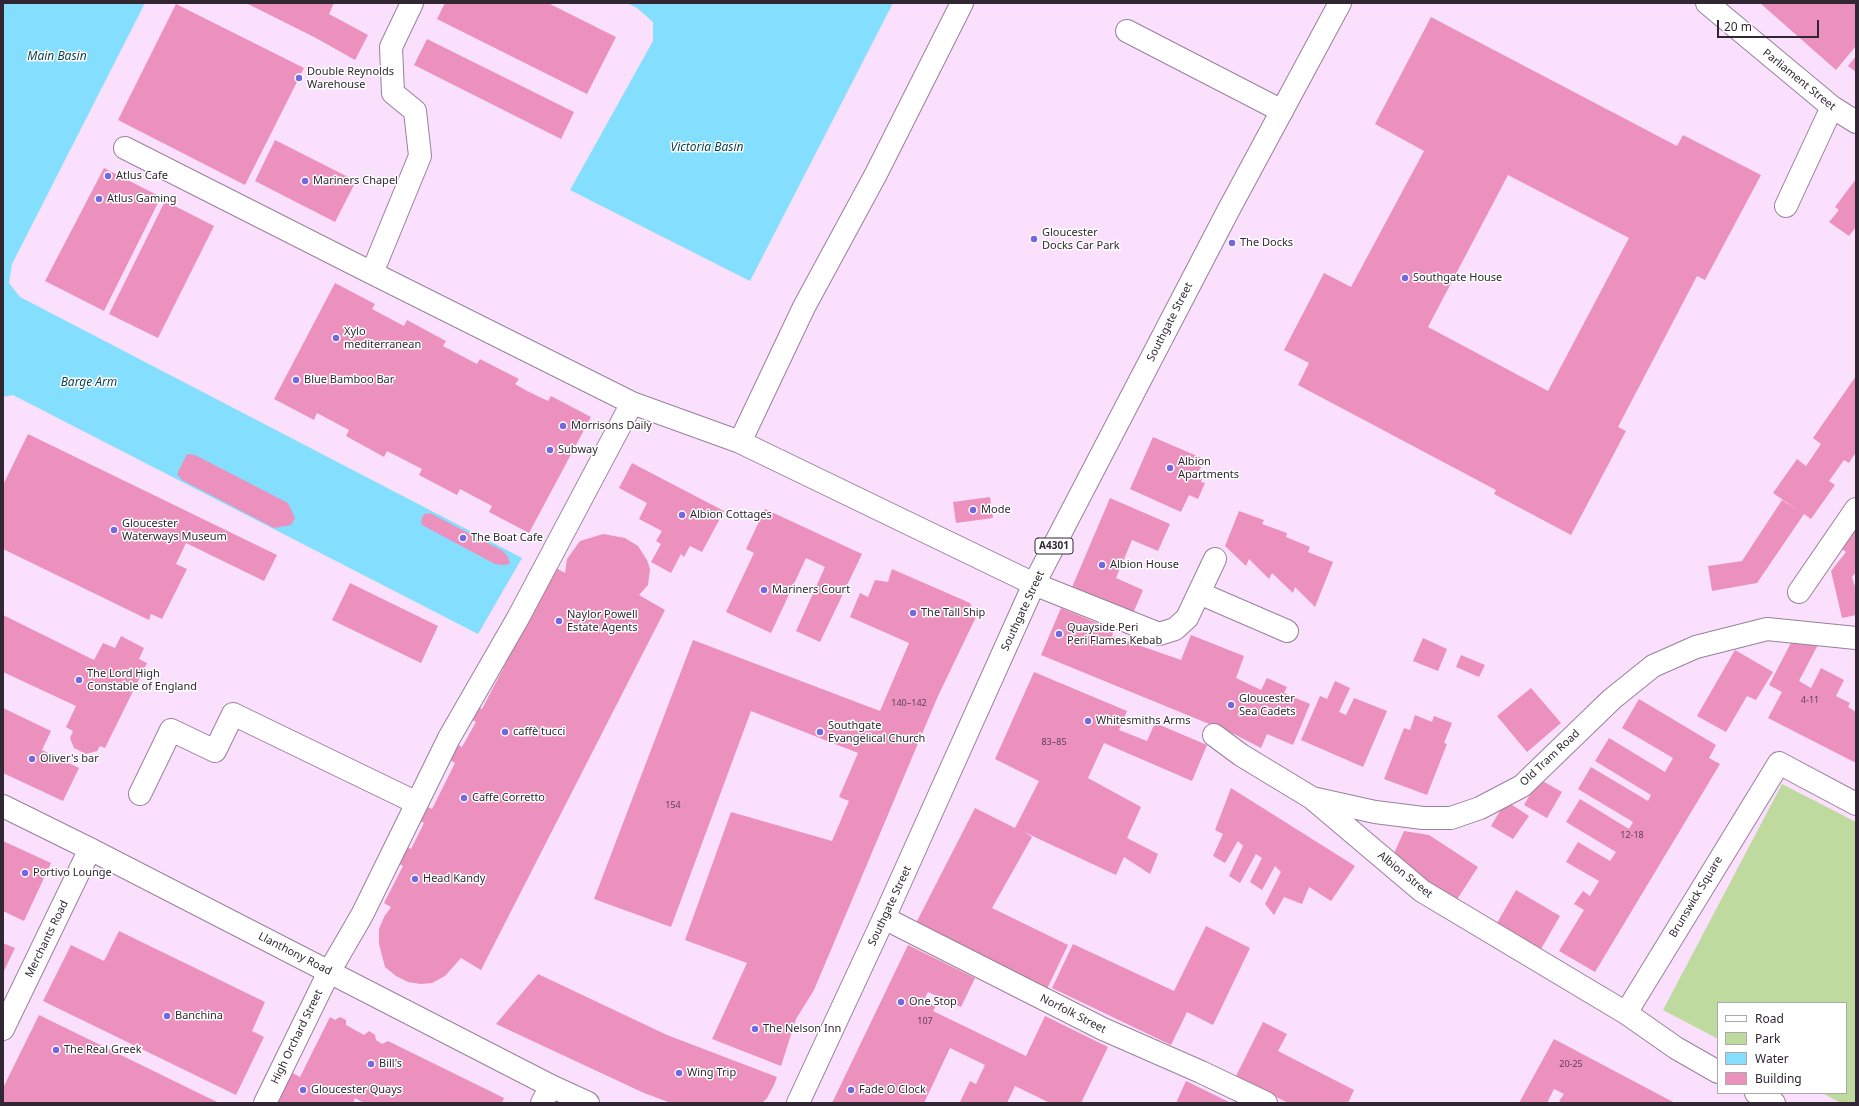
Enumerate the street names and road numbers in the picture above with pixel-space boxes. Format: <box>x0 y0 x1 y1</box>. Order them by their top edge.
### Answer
street label: Parliament Street <box>1760 47 1838 113</box>
street label: Southgate Street <box>1144 280 1196 364</box>
road number: A4301 <box>1035 538 1073 554</box>
street label: Southgate Street <box>999 569 1047 653</box>
street label: Old Tram Road <box>1517 727 1583 789</box>
street label: Albion Street <box>1375 849 1435 901</box>
street label: Brunswick Square <box>1667 854 1725 940</box>
street label: Southgate Street <box>866 864 914 948</box>
street label: Merchants Road <box>23 898 71 980</box>
street label: Llanthony Road <box>256 930 334 978</box>
street label: High Orchard Street <box>268 988 326 1086</box>
street label: Norfolk Street <box>1038 992 1108 1036</box>

